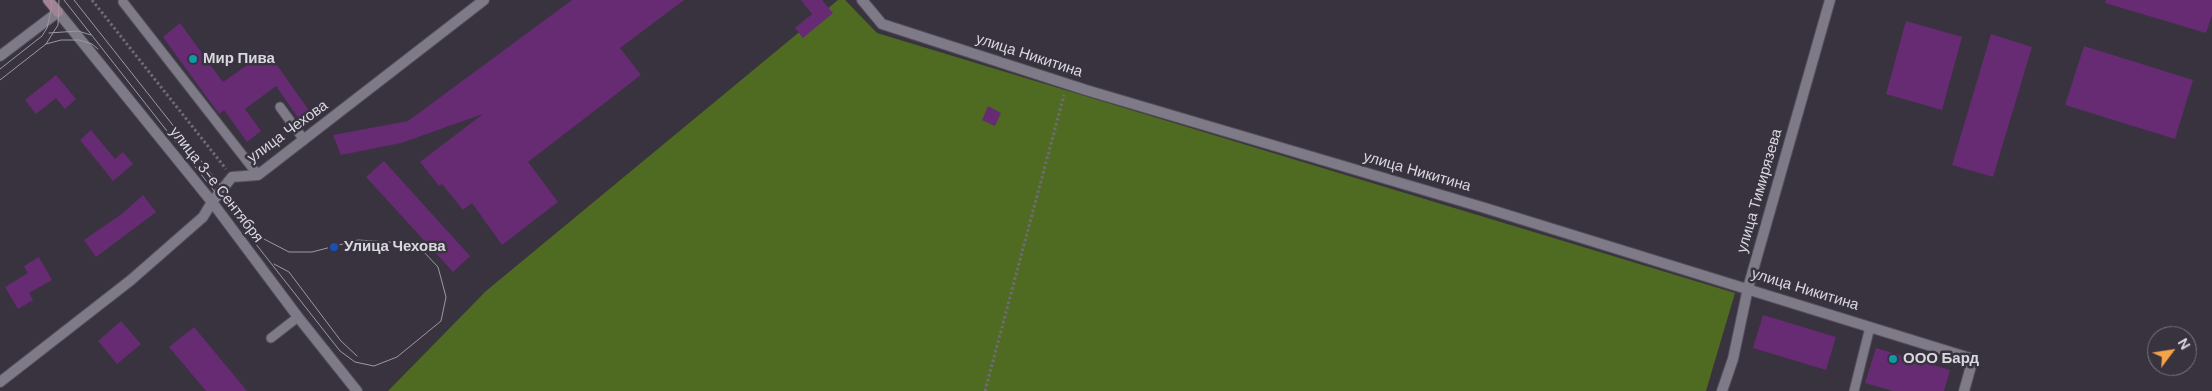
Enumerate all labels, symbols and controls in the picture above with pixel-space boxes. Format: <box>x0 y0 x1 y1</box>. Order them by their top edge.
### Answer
street label: улица Никитина <box>973 30 1085 82</box>
place label: Мир Пива <box>203 50 275 68</box>
marker: Мир Пива <box>187 53 199 65</box>
street label: улица Чехова <box>244 97 332 167</box>
street label: улица 3-е Сентября <box>165 124 267 246</box>
street label: улица Тимирязева <box>1734 127 1786 255</box>
street label: улица Никитина <box>1361 148 1473 196</box>
place label: Улица Чехова <box>344 238 446 256</box>
marker: Улица Чехова <box>328 241 340 253</box>
street label: улица Никитина <box>1749 265 1861 315</box>
north arrow <box>2147 326 2197 376</box>
text: N <box>2174 335 2194 353</box>
place label: ООО Бард <box>1903 350 1979 368</box>
marker: ООО Бард <box>1887 353 1899 365</box>

